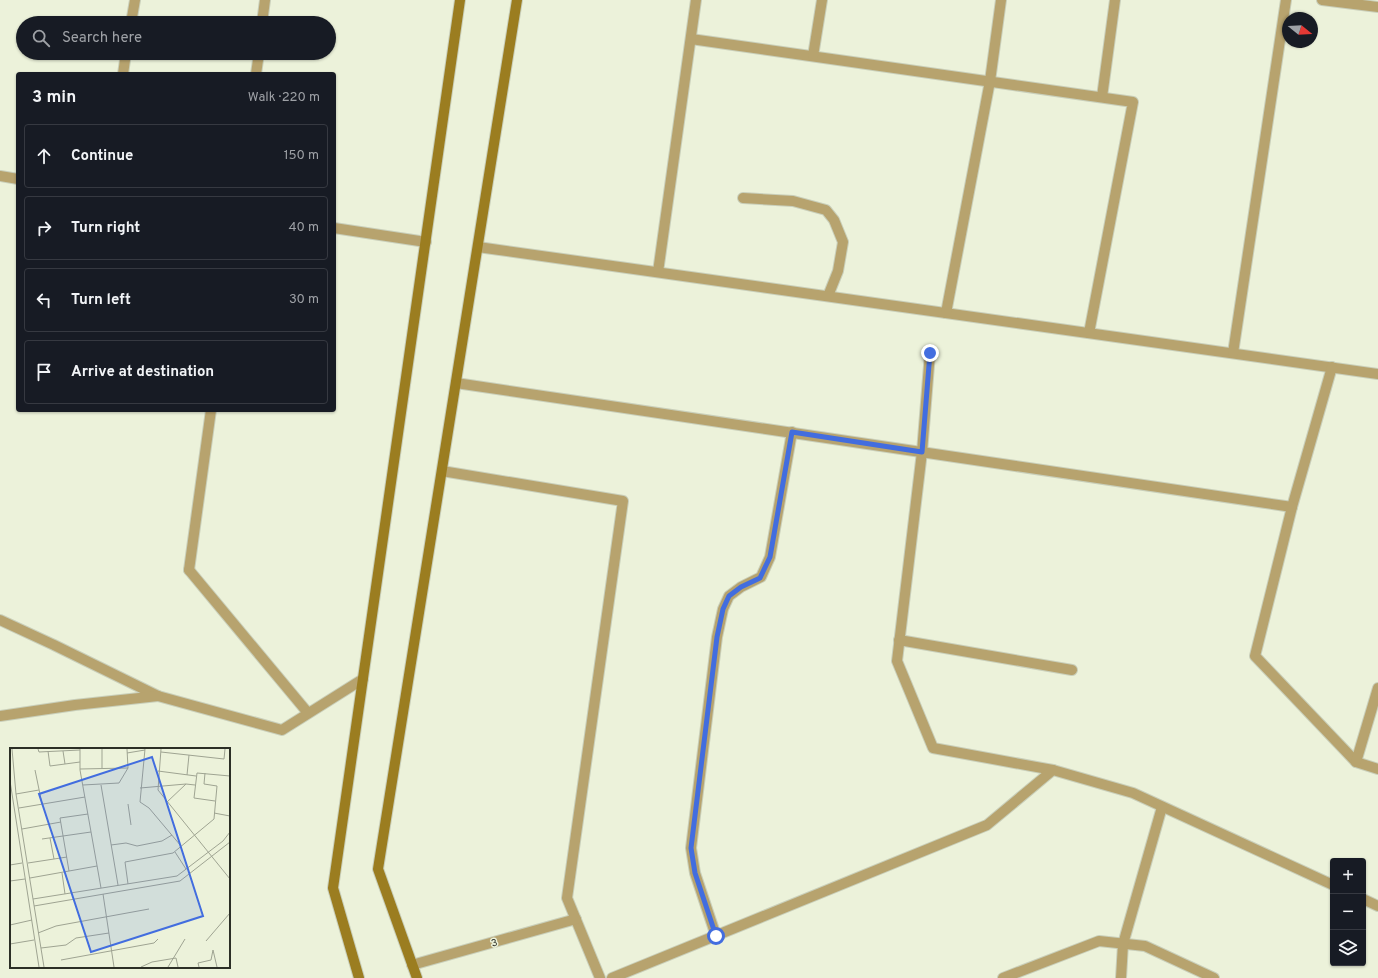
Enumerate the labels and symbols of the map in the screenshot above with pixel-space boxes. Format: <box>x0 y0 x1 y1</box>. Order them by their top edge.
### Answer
north arrow <box>1282 12 1318 48</box>
route end <box>921 344 939 362</box>
inset map <box>10 748 230 968</box>
route start <box>707 927 725 945</box>
street label: 3 <box>490 936 499 951</box>

